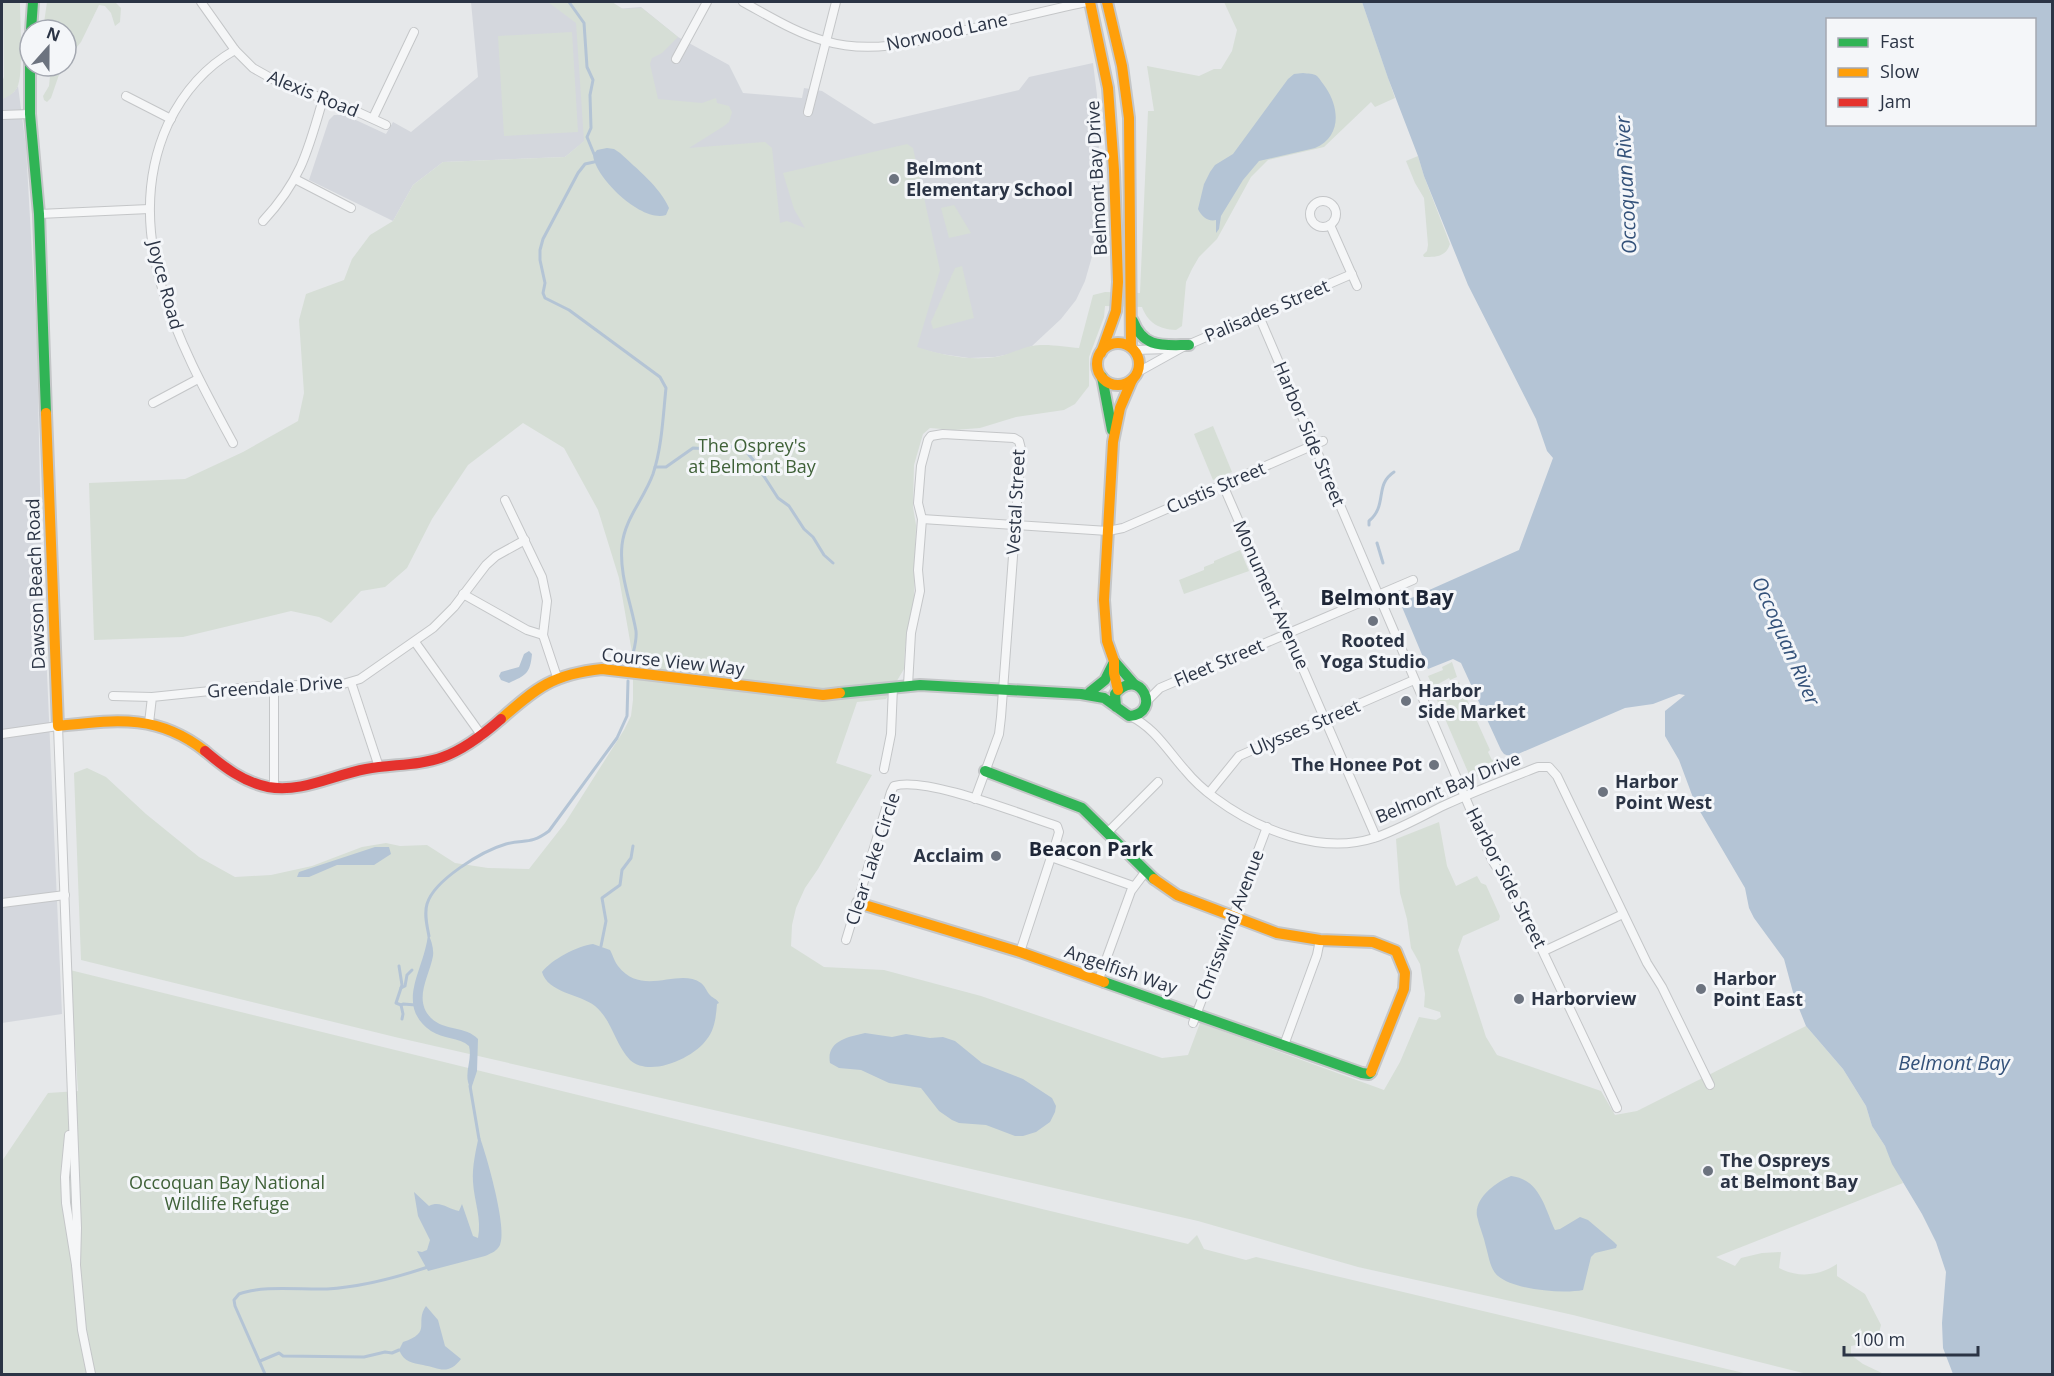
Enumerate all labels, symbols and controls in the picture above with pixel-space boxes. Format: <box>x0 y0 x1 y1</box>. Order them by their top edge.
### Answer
street label: Norwood Lane <box>884 6 1010 56</box>
north arrow <box>18 18 78 78</box>
legend <box>1826 18 2036 126</box>
text: N <box>43 21 63 47</box>
text: Fast <box>1880 29 1914 53</box>
text: Slow <box>1880 59 1919 83</box>
street label: Alexis Road <box>264 64 362 122</box>
text: Jam <box>1878 89 1912 113</box>
street label: Belmont Bay Drive <box>1080 100 1112 256</box>
water label: Occoquan River <box>1608 114 1643 255</box>
place label: Belmont Elementary School <box>906 156 1073 201</box>
marker: Belmont Elementary School <box>887 172 901 186</box>
street label: Joyce Road <box>142 236 189 332</box>
street label: Palisades Street <box>1201 273 1333 347</box>
street label: Harbor Side Street <box>1269 358 1351 510</box>
park label: The Osprey's at Belmont Bay <box>688 433 817 478</box>
street label: Vestal Street <box>1000 449 1030 555</box>
street label: Custis Street <box>1162 455 1269 519</box>
street label: Dawson Beach Road <box>20 498 50 670</box>
street label: Monument Avenue <box>1228 516 1316 673</box>
water label: Occoquan River <box>1746 572 1827 711</box>
district label: Belmont Bay <box>1320 583 1454 611</box>
marker: Rooted Yoga Studio <box>1366 614 1380 628</box>
place label: Rooted Yoga Studio <box>1320 628 1426 673</box>
street label: Fleet Street <box>1170 632 1267 692</box>
street label: Course View Way <box>600 642 747 681</box>
street label: Greendale Drive <box>206 669 344 703</box>
place label: Harbor Side Market <box>1418 678 1526 723</box>
street label: Ulysses Street <box>1246 693 1363 761</box>
marker: Harbor Side Market <box>1399 694 1413 708</box>
street label: Belmont Bay Drive <box>1371 746 1524 828</box>
place label: The Honee Pot <box>1291 752 1422 776</box>
marker: The Honee Pot <box>1427 758 1441 772</box>
place label: Harbor Point West <box>1615 769 1712 814</box>
marker: Harbor Point West <box>1596 785 1610 799</box>
street label: Clear Lake Circle <box>839 789 905 928</box>
street label: Harbor Side Street <box>1461 803 1553 952</box>
district label: Beacon Park <box>1029 835 1154 862</box>
place label: Acclaim <box>914 843 984 867</box>
street label: Chrisswind Avenue <box>1189 846 1269 1003</box>
marker: Acclaim <box>989 849 1003 863</box>
street label: Angelfish Way <box>1062 939 1182 1000</box>
place label: Harbor Point East <box>1713 966 1803 1011</box>
marker: Harbor Point East <box>1694 982 1708 996</box>
place label: Harborview <box>1531 986 1637 1010</box>
marker: Harborview <box>1512 992 1526 1006</box>
water label: Belmont Bay <box>1898 1049 2012 1076</box>
place label: The Ospreys at Belmont Bay <box>1720 1148 1859 1193</box>
marker: The Ospreys at Belmont Bay <box>1701 1164 1715 1178</box>
park label: Occoquan Bay National Wildlife Refuge <box>129 1170 325 1215</box>
scale bar <box>1844 1319 1978 1357</box>
text: 100 m <box>1853 1327 1905 1351</box>

